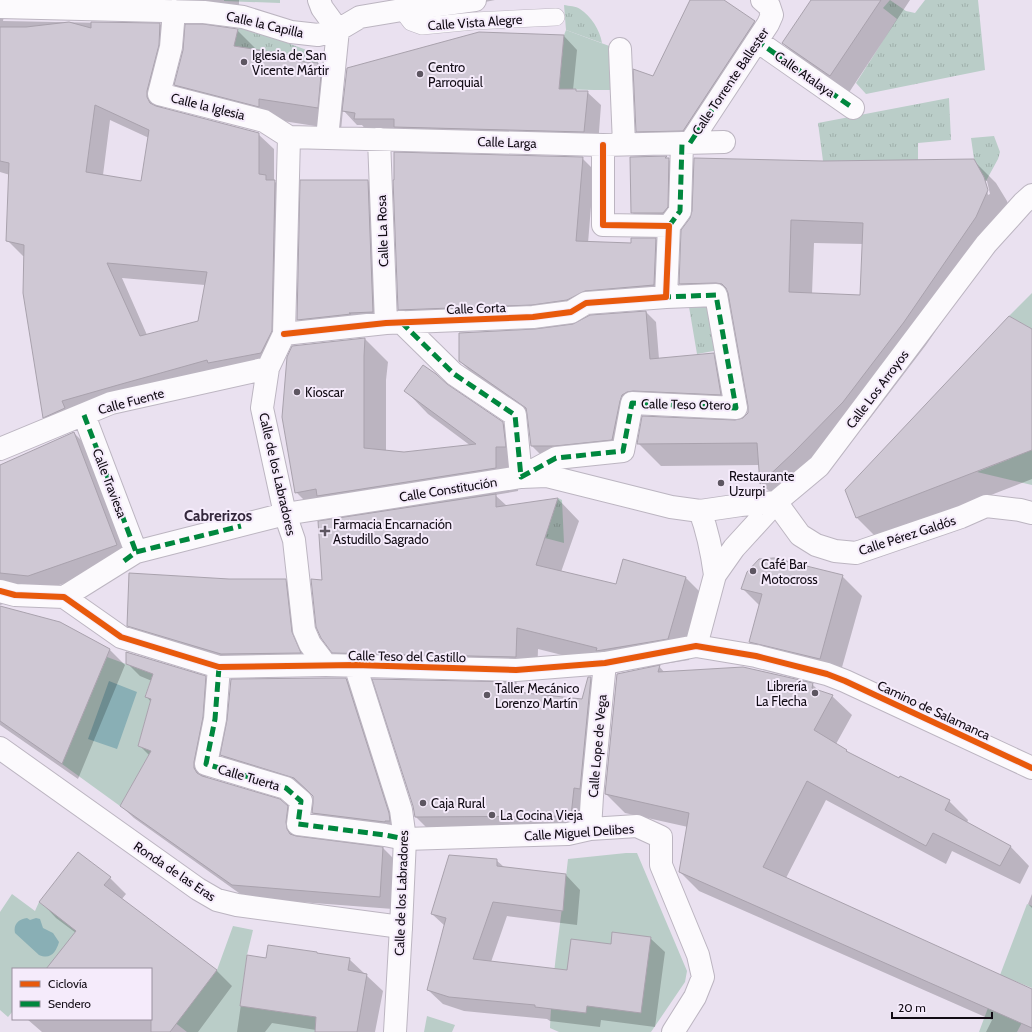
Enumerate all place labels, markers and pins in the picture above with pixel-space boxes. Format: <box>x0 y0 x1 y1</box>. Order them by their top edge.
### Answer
place label: Iglesia de San Vicente Mártir <box>252 47 330 78</box>
marker: Iglesia de San Vicente Mártir <box>239 57 249 67</box>
place label: Centro Parroquial <box>428 59 483 90</box>
marker: Centro Parroquial <box>415 69 425 79</box>
place label: Kioscar <box>305 384 345 400</box>
marker: Kioscar <box>292 387 302 397</box>
place label: Restaurante Uzurpi <box>729 468 795 499</box>
marker: Restaurante Uzurpi <box>716 478 726 488</box>
place label: Farmacia Encarnación Astudillo Sagrado <box>333 516 452 547</box>
marker: Farmacia Encarnación Astudillo Sagrado <box>320 526 330 536</box>
place label: Café Bar Motocross <box>761 556 818 587</box>
marker: Café Bar Motocross <box>748 566 758 576</box>
place label: Librería La Flecha <box>756 678 808 709</box>
place label: Taller Mecánico Lorenzo Martín <box>495 680 579 711</box>
marker: Librería La Flecha <box>810 688 820 698</box>
marker: Taller Mecánico Lorenzo Martín <box>482 690 492 700</box>
place label: Caja Rural <box>431 795 485 812</box>
marker: Caja Rural <box>418 798 428 808</box>
place label: La Cocina Vieja <box>500 807 583 824</box>
marker: La Cocina Vieja <box>487 810 497 820</box>

